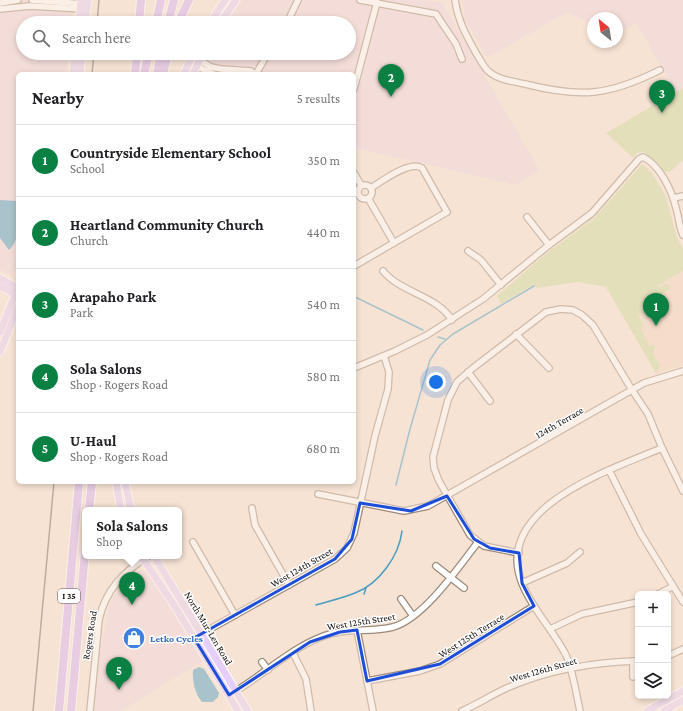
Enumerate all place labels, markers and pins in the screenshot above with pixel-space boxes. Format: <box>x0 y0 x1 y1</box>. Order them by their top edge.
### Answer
pin: 2 <box>378 64 404 97</box>
pin: 3 <box>649 80 675 113</box>
pin: 1 <box>643 293 669 326</box>
pin: 4 <box>119 572 145 605</box>
shop icon: Letko Cycles <box>121 625 147 651</box>
place label: Letko Cycles <box>150 633 203 644</box>
pin: 5 <box>106 657 132 690</box>

